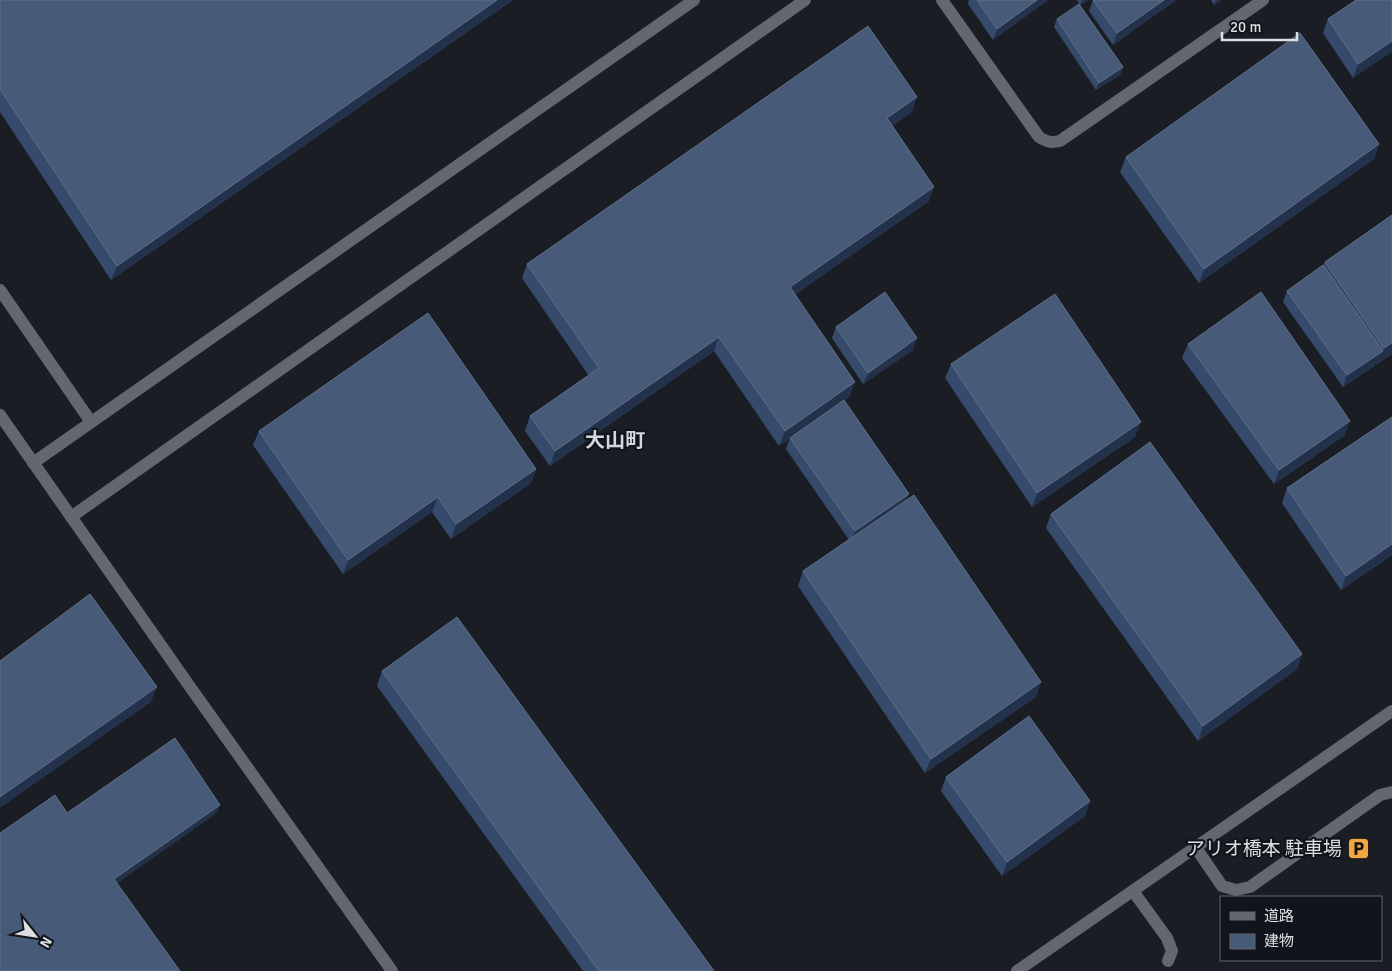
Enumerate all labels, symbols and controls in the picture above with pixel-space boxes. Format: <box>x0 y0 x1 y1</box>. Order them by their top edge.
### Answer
scale bar <box>1222 10 1297 42</box>
text: 20 m <box>1230 18 1261 36</box>
district label: 大山町 <box>585 428 645 453</box>
place label: アリオ橋本 駐車場 <box>1186 837 1342 861</box>
parking icon: アリオ橋本 駐車場 <box>1346 837 1370 861</box>
legend <box>1220 896 1382 961</box>
text: 道路 <box>1264 907 1294 925</box>
north arrow <box>10 911 60 961</box>
text: 建物 <box>1264 932 1294 950</box>
text: N <box>36 934 56 951</box>

